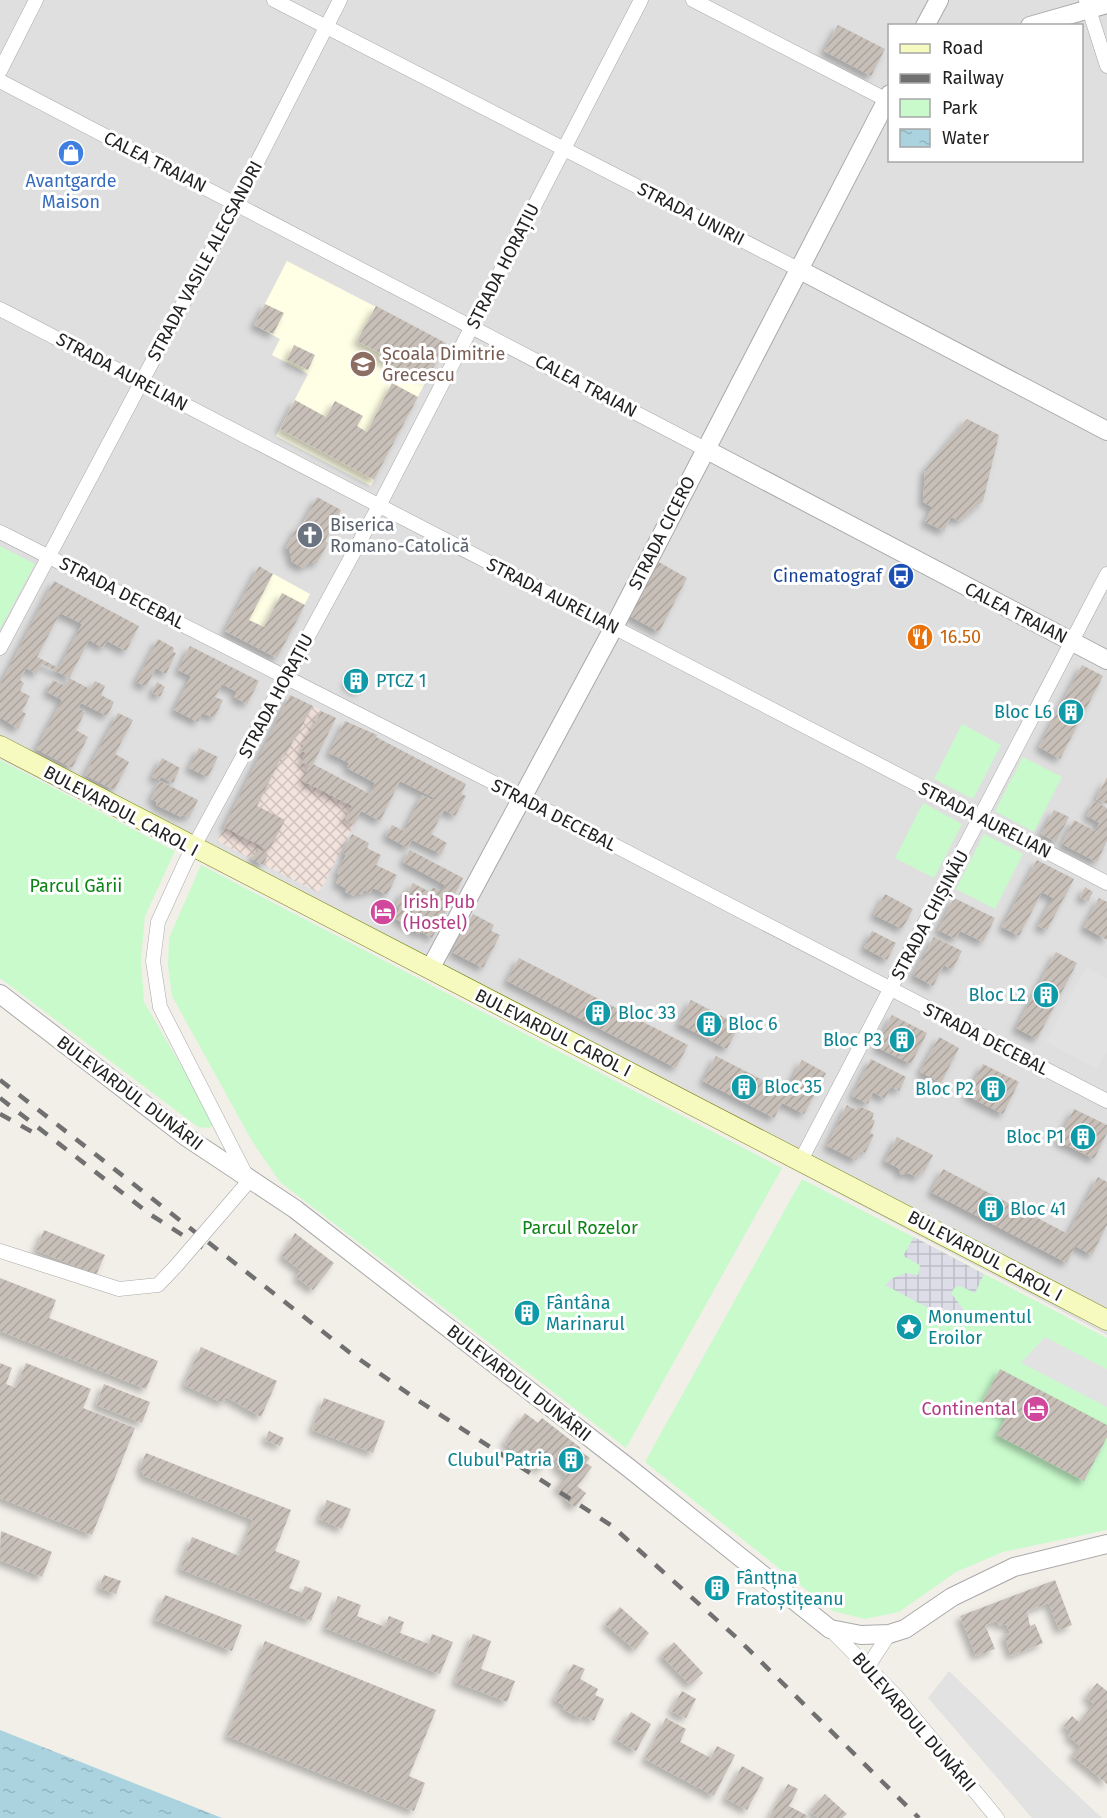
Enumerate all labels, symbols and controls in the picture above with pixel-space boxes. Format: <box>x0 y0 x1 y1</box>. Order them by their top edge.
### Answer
legend <box>888 24 1083 162</box>
text: Road <box>942 37 984 59</box>
text: Railway <box>942 67 1004 89</box>
text: Park <box>942 97 978 119</box>
street label: CALEA TRAIAN <box>100 127 210 197</box>
text: Water <box>942 127 989 149</box>
shop icon: Avantgarde Maison <box>56 138 86 168</box>
street label: STRADA VASILE ALECSANDRI <box>143 157 267 365</box>
place label: Avantgarde Maison <box>25 170 117 213</box>
street label: STRADA UNIRII <box>634 178 748 250</box>
street label: STRADA HORAȚIU <box>462 200 545 333</box>
street label: STRADA AURELIAN <box>52 328 192 416</box>
place label: Școala Dimitrie Grecescu <box>382 343 505 386</box>
school or university icon: Școala Dimitrie Grecescu <box>348 349 378 379</box>
street label: CALEA TRAIAN <box>531 350 641 422</box>
street label: STRADA CICERO <box>624 472 700 594</box>
place label: Biserica Romano-Catolică <box>330 514 470 557</box>
church icon: Biserica Romano-Catolică <box>295 520 325 550</box>
street label: STRADA DECEBAL <box>56 552 188 634</box>
street label: STRADA AURELIAN <box>483 553 623 639</box>
bus stop icon: Cinematograf <box>886 561 916 591</box>
place label: Cinematograf <box>773 565 884 587</box>
street label: CALEA TRAIAN <box>961 578 1071 648</box>
restaurant icon: 16.50 <box>905 622 935 652</box>
place label: 16.50 <box>940 626 981 648</box>
street label: STRADA HORAȚIU <box>234 630 319 763</box>
building icon: PTCZ 1 <box>341 666 371 696</box>
place label: PTCZ 1 <box>376 670 427 692</box>
building icon: Bloc L6 <box>1056 697 1086 727</box>
place label: Bloc L6 <box>994 701 1052 723</box>
street label: BULEVARDUL CAROL I <box>40 761 202 861</box>
street label: STRADA DECEBAL <box>488 774 620 856</box>
street label: STRADA AURELIAN <box>915 777 1055 863</box>
street label: STRADA CHIȘINĂU <box>887 846 974 984</box>
park label: Parcul Gării <box>30 875 122 897</box>
place label: Irish Pub (Hostel) <box>403 891 475 934</box>
hotel icon: Irish Pub (Hostel) <box>368 897 398 927</box>
building icon: Bloc L2 <box>1031 980 1061 1010</box>
street label: BULEVARDUL CAROL I <box>471 984 635 1082</box>
place label: Bloc L2 <box>968 984 1026 1006</box>
building icon: Bloc 33 <box>583 998 613 1028</box>
street label: STRADA DECEBAL <box>920 998 1052 1080</box>
place label: Bloc 33 <box>618 1002 676 1024</box>
building icon: Bloc 6 <box>694 1009 724 1039</box>
place label: Bloc 6 <box>728 1013 778 1035</box>
building icon: Bloc P3 <box>887 1025 917 1055</box>
place label: Bloc P3 <box>823 1029 882 1051</box>
street label: BULEVARDUL DUNĂRII <box>53 1031 207 1155</box>
building icon: Bloc 35 <box>729 1072 759 1102</box>
building icon: Bloc P2 <box>978 1074 1008 1104</box>
place label: Bloc 35 <box>764 1076 822 1098</box>
place label: Bloc P2 <box>915 1078 974 1100</box>
building icon: Bloc P1 <box>1068 1122 1098 1152</box>
place label: Bloc P1 <box>1006 1126 1064 1148</box>
building icon: Bloc 41 <box>976 1194 1006 1224</box>
place label: Bloc 41 <box>1010 1198 1066 1220</box>
street label: BULEVARDUL CAROL I <box>904 1206 1066 1306</box>
park label: Parcul Rozelor <box>522 1217 638 1239</box>
place label: Fântâna Marinarul <box>546 1292 625 1335</box>
building icon: Fântâna Marinarul <box>512 1298 542 1328</box>
place label: Monumentul Eroilor <box>928 1306 1032 1349</box>
place icon: Monumentul Eroilor <box>894 1312 924 1342</box>
street label: BULEVARDUL DUNĂRII <box>442 1320 596 1446</box>
hotel icon: Continental <box>1021 1394 1051 1424</box>
place label: Continental <box>921 1398 1016 1420</box>
building icon: Clubul Patria <box>556 1445 586 1475</box>
place label: Clubul Patria <box>448 1449 552 1471</box>
place label: Fântțna Fratoștițeanu <box>736 1567 844 1611</box>
building icon: Fântțna Fratoștițeanu <box>702 1573 732 1603</box>
street label: BULEVARDUL DUNĂRII <box>848 1648 980 1796</box>

